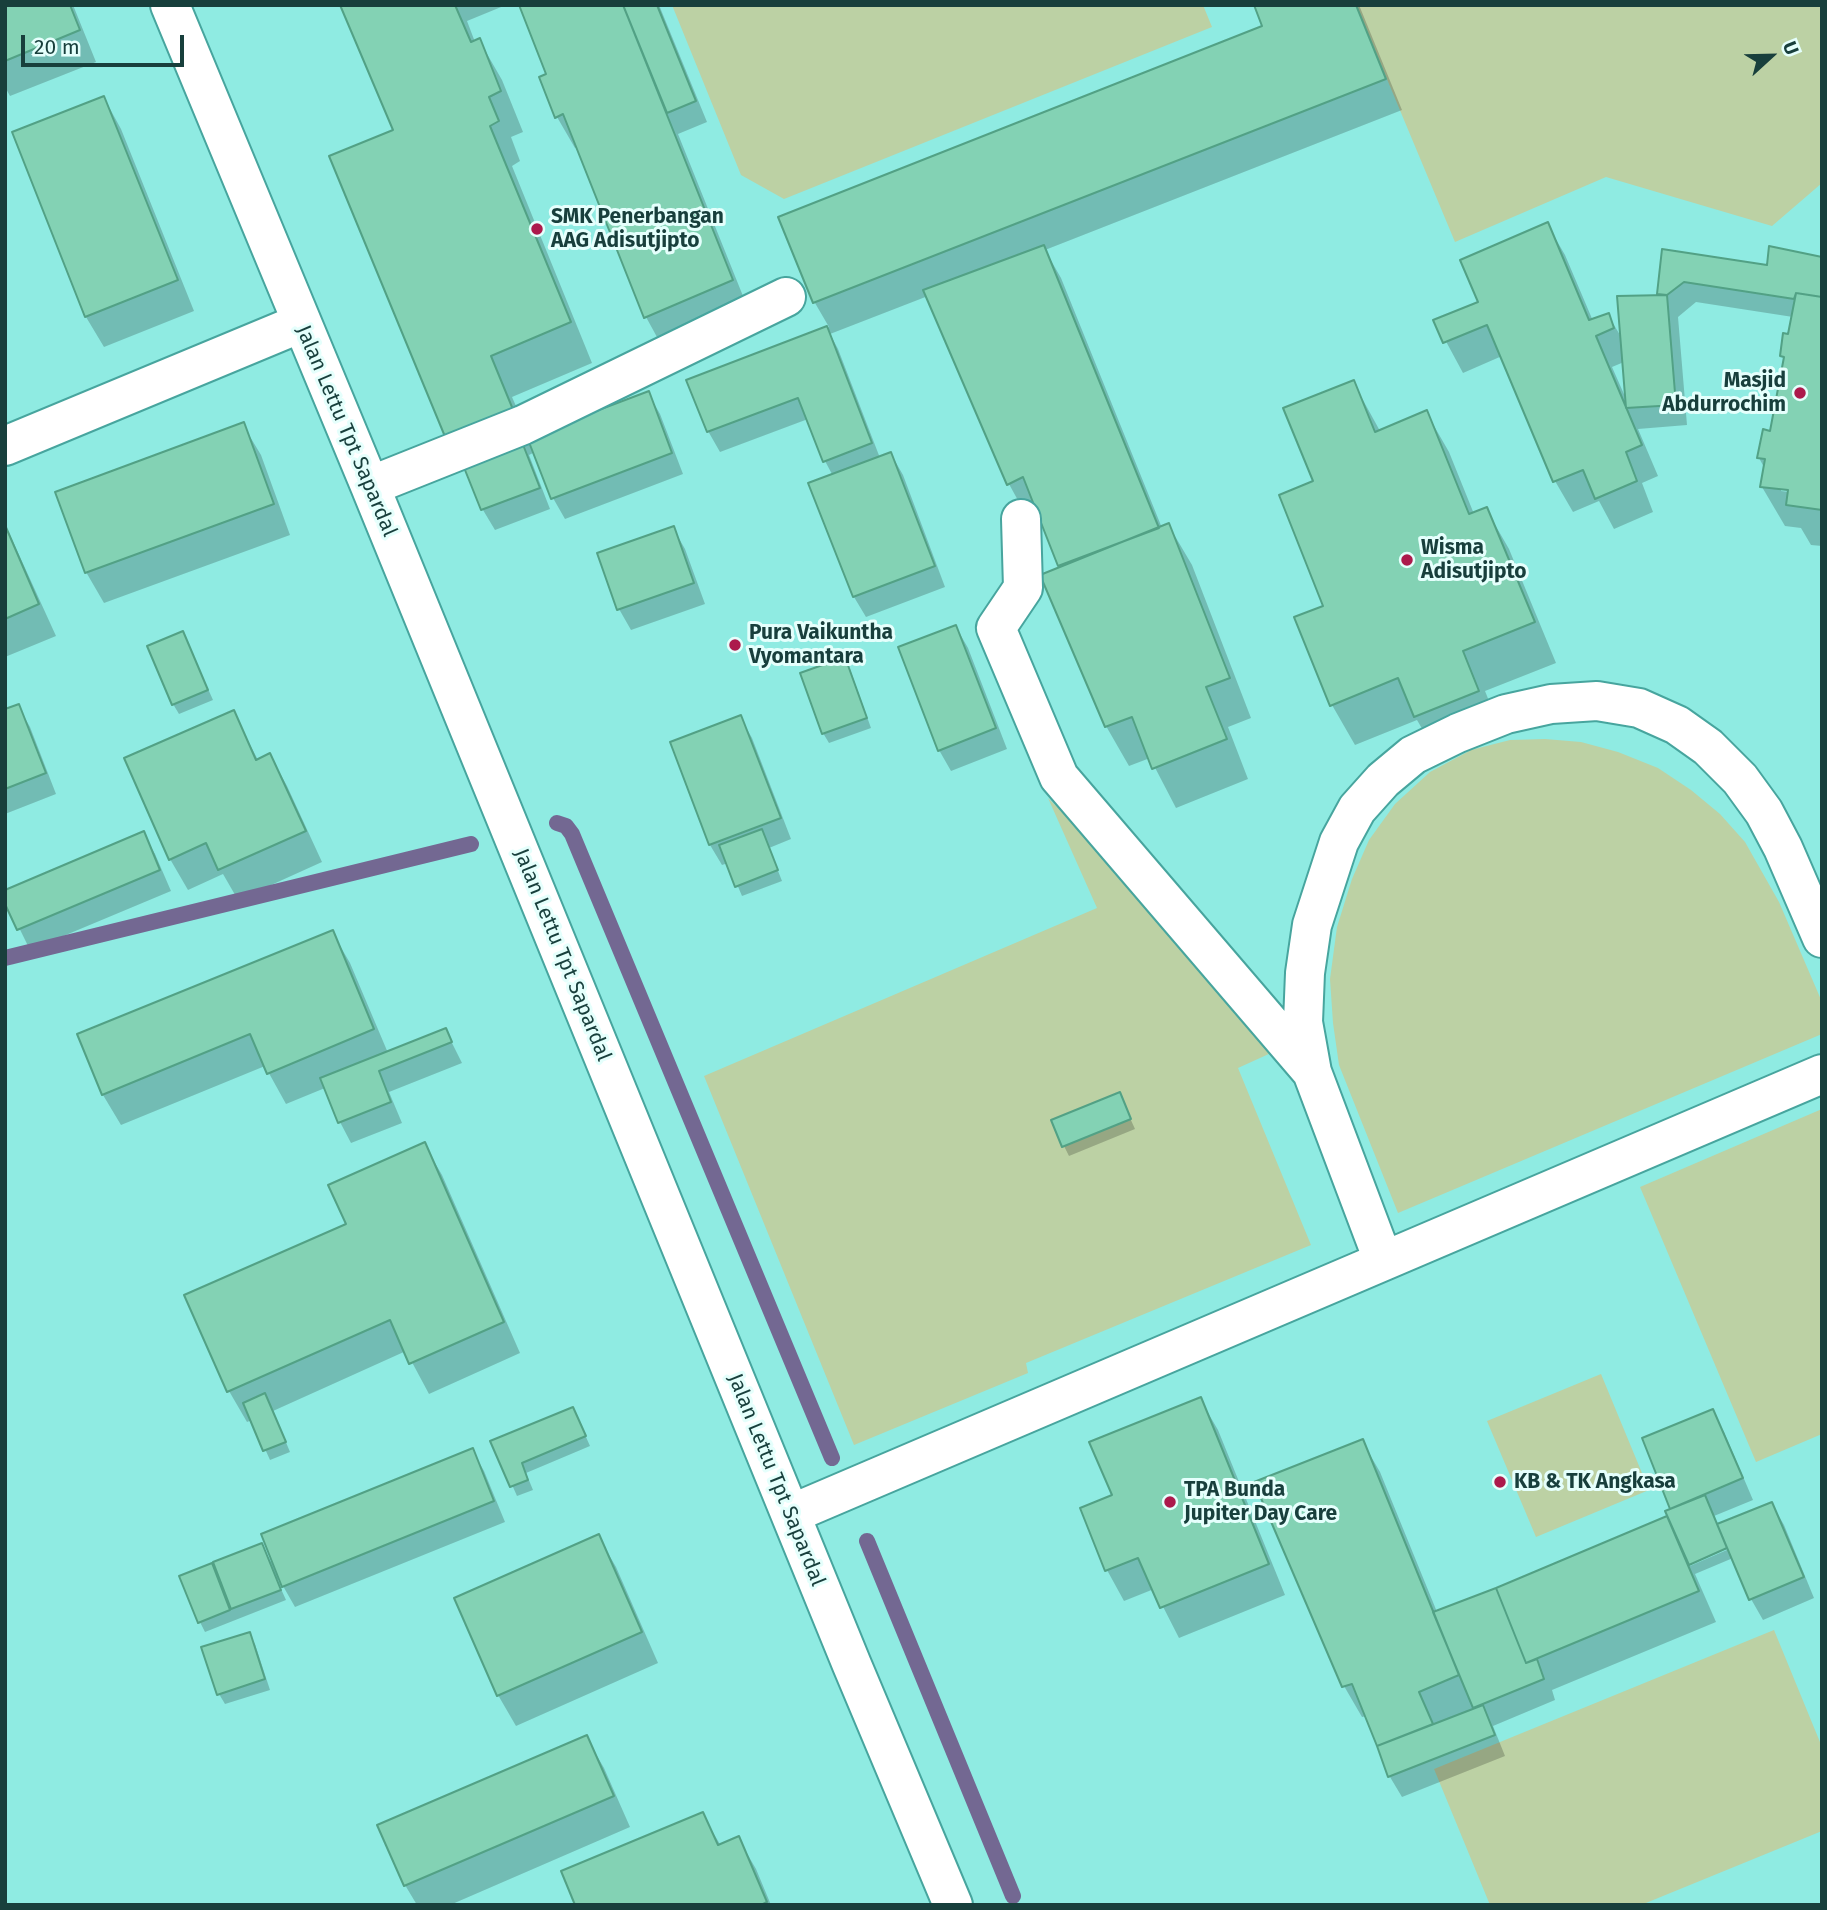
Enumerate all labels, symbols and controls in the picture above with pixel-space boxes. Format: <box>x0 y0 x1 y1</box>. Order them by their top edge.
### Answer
scale bar <box>24 21 187 65</box>
north arrow <box>1736 21 1806 91</box>
text: 20 m <box>34 34 80 60</box>
text: U <box>1778 38 1804 58</box>
place label: SMK Penerbangan AAG Adisutjipto <box>551 204 724 254</box>
marker: SMK Penerbangan AAG Adisutjipto <box>529 221 545 237</box>
street label: Jalan Lettu Tpt Sapardal <box>290 322 402 540</box>
place label: Masjid Abdurrochim <box>1662 368 1786 418</box>
marker: Masjid Abdurrochim <box>1792 385 1808 401</box>
place label: Wisma Adisutjipto <box>1421 535 1527 585</box>
marker: Wisma Adisutjipto <box>1399 552 1415 568</box>
place label: Pura Vaikuntha Vyomantara <box>749 620 893 670</box>
marker: Pura Vaikuntha Vyomantara <box>727 637 743 653</box>
street label: Jalan Lettu Tpt Sapardal <box>508 845 616 1065</box>
street label: Jalan Lettu Tpt Sapardal <box>722 1370 830 1590</box>
place label: KB & TK Angkasa <box>1514 1469 1676 1495</box>
marker: KB & TK Angkasa <box>1492 1474 1508 1490</box>
place label: TPA Bunda Jupiter Day Care <box>1184 1477 1337 1527</box>
marker: TPA Bunda Jupiter Day Care <box>1162 1494 1178 1510</box>

